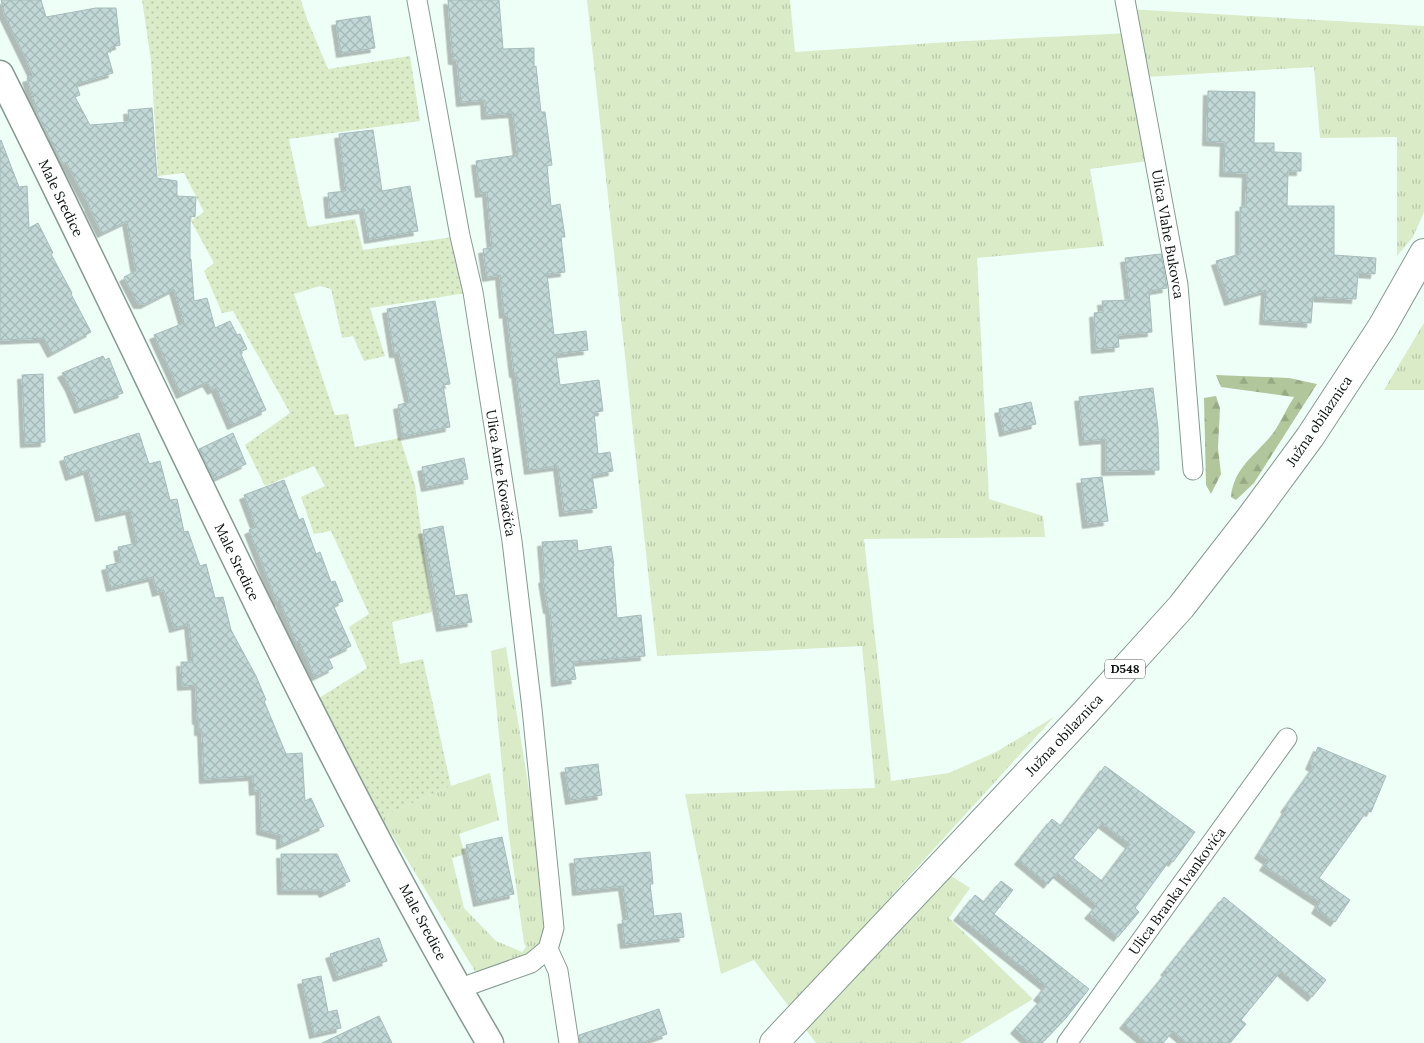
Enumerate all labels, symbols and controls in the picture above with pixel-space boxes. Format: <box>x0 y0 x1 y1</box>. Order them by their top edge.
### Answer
street label: Male Sredice <box>35 156 88 240</box>
street label: Ulica Vlahe Bukovca <box>1148 168 1188 300</box>
street label: Južna obilaznica <box>1281 372 1356 471</box>
street label: Ulica Ante Kovačića <box>482 408 520 538</box>
street label: Male Sredice <box>211 520 264 604</box>
road number: D548 <box>1105 660 1145 679</box>
street label: Južna obilaznica <box>1021 690 1107 780</box>
street label: Ulica Branka Ivankovića <box>1125 824 1229 958</box>
street label: Male Sredice <box>395 881 451 964</box>

